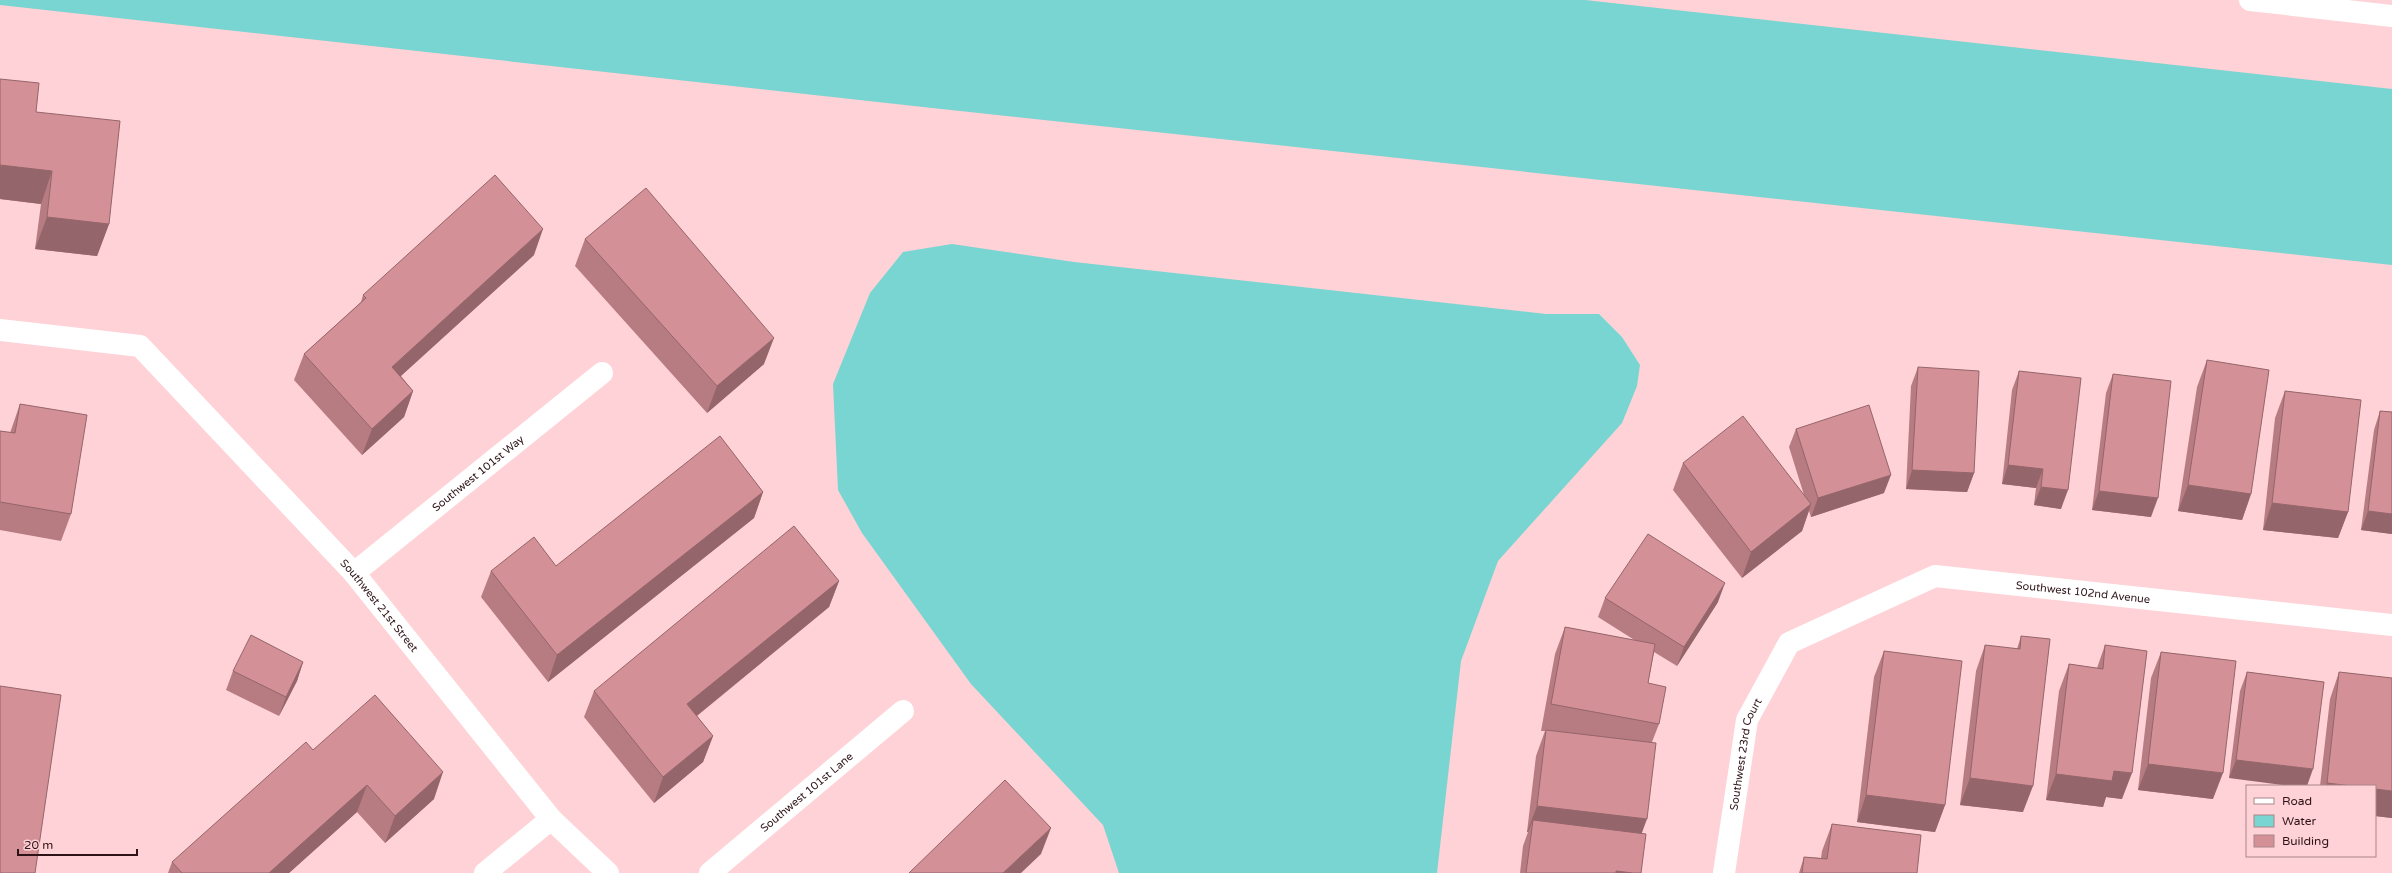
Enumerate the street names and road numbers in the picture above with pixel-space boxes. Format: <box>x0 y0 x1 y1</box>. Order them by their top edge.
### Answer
street label: Southwest 101st Way <box>429 432 526 514</box>
street label: Southwest 21st Street <box>338 556 421 654</box>
street label: Southwest 102nd Avenue <box>2015 578 2151 606</box>
street label: Southwest 23rd Court <box>1727 696 1764 811</box>
street label: Southwest 101st Lane <box>758 749 855 835</box>

